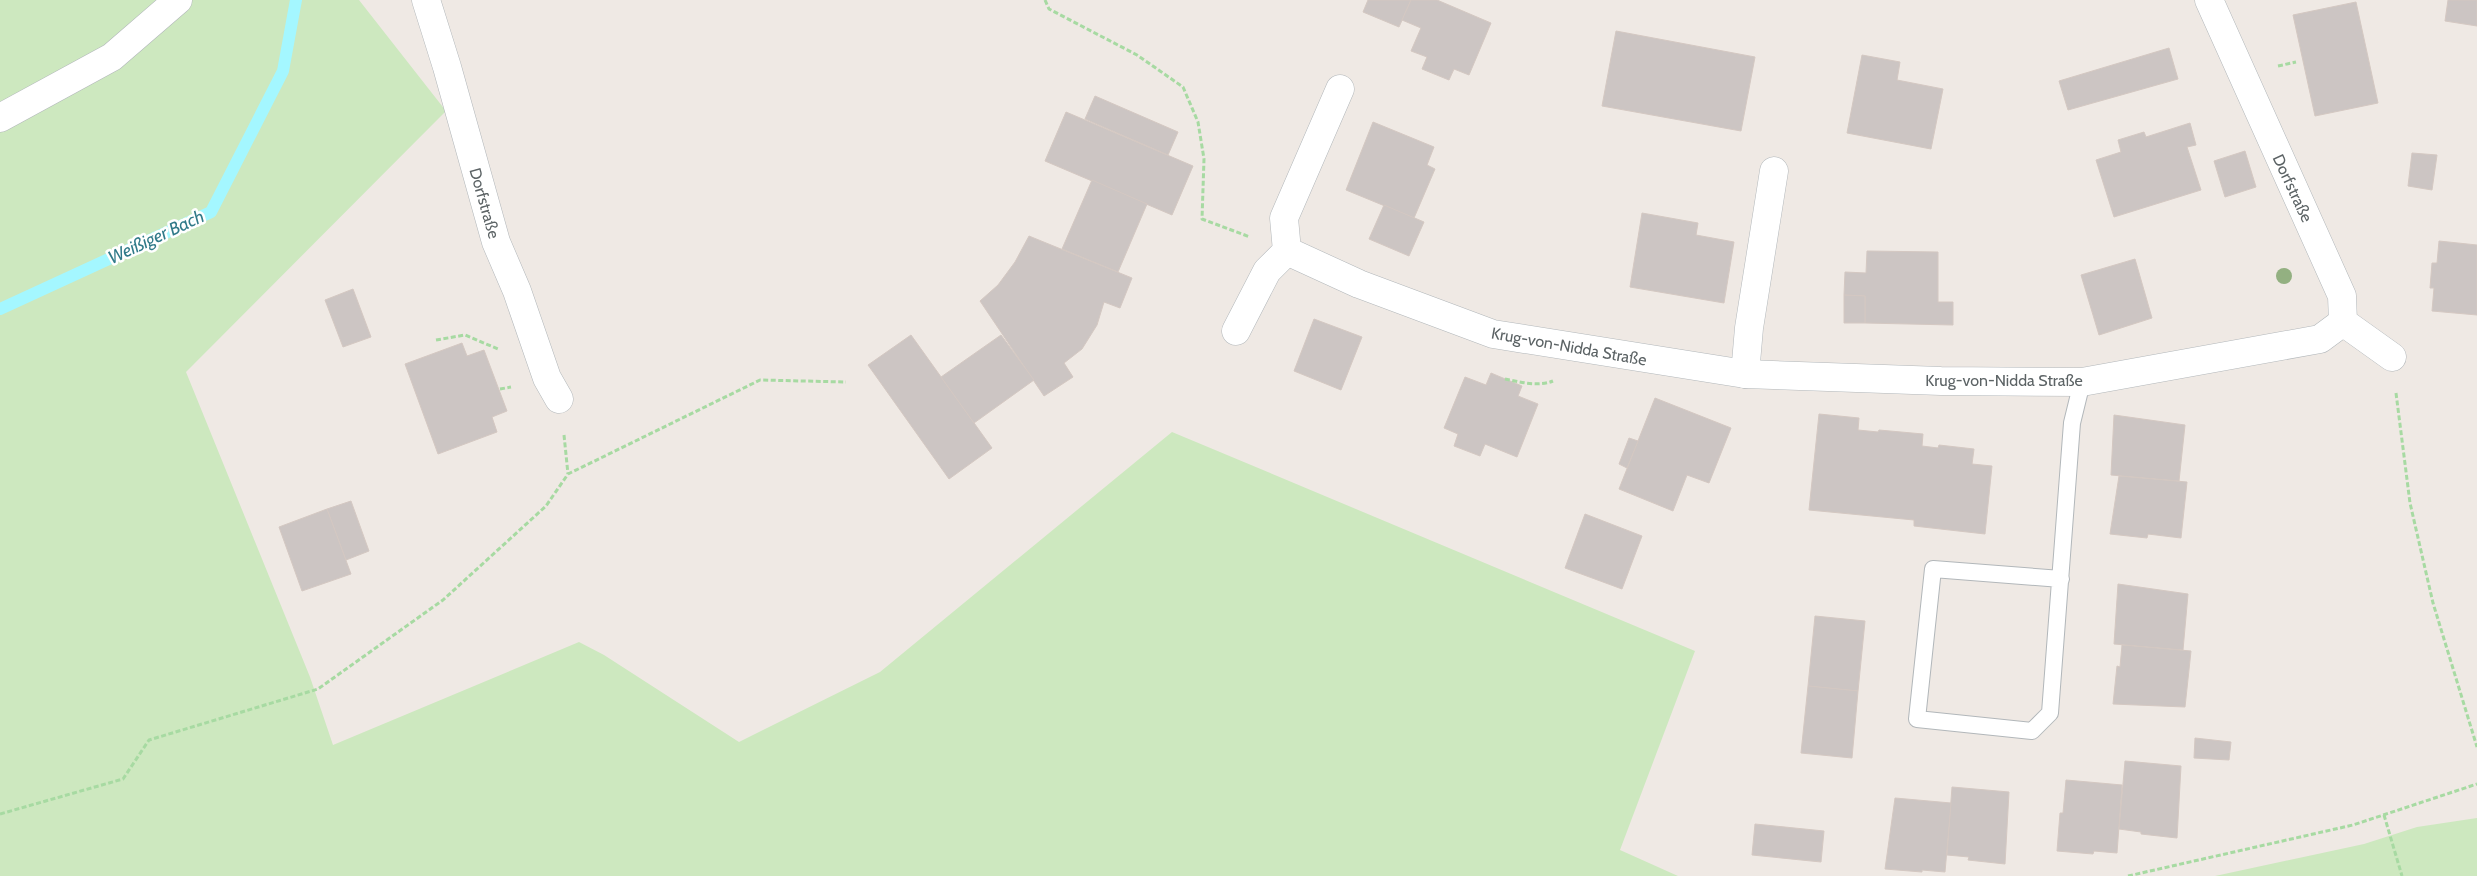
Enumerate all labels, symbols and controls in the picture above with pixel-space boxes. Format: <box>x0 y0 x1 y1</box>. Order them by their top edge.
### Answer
street label: Dorfstraße <box>2269 151 2317 225</box>
street label: Dorfstraße <box>465 166 504 241</box>
water label: Weißiger Bach <box>105 205 207 269</box>
street label: Krug-von-Nidda Straße <box>1490 323 1648 370</box>
street label: Krug-von-Nidda Straße <box>1925 371 2083 390</box>

